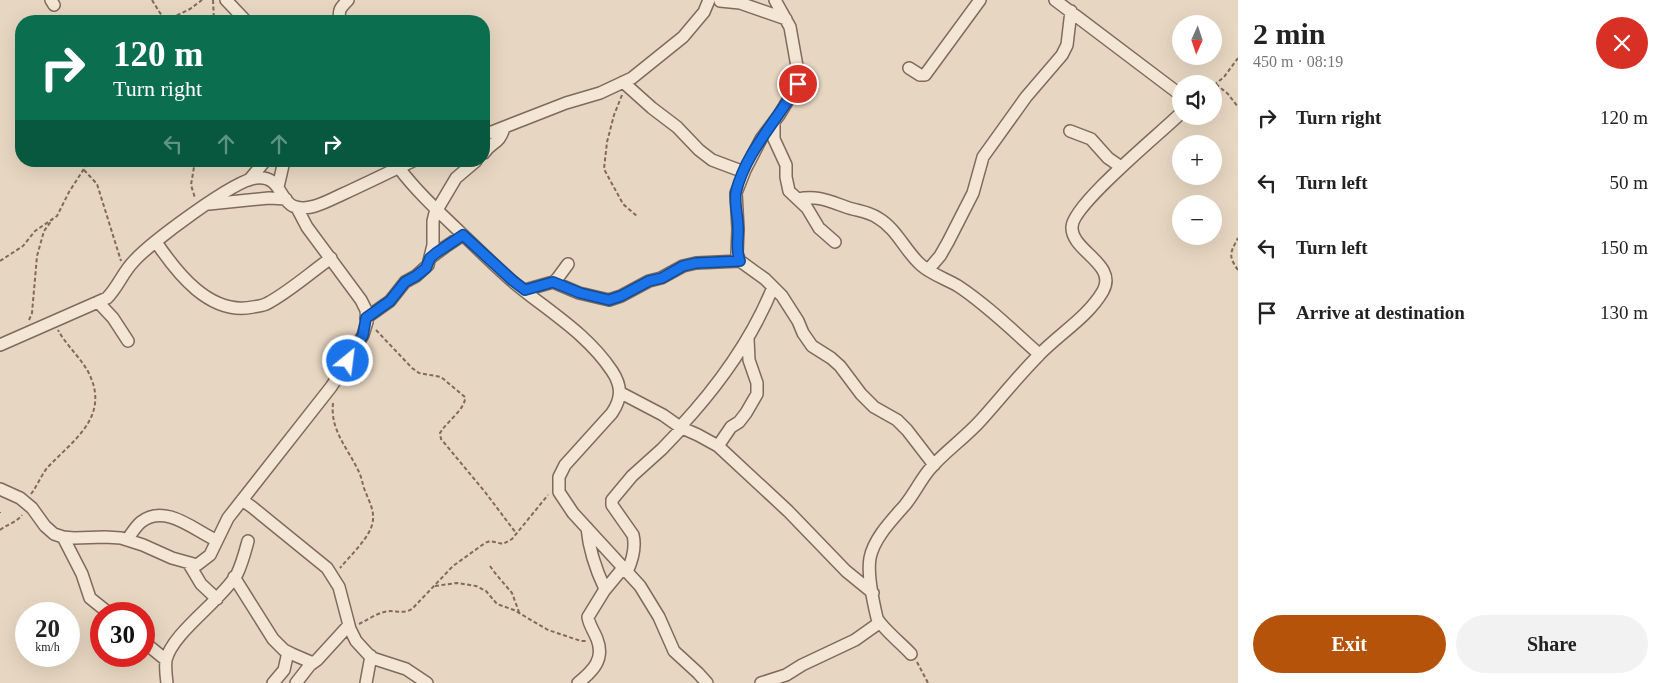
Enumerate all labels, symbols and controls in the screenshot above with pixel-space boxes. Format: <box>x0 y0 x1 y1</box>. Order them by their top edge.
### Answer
north arrow <box>1172 15 1222 65</box>
map controls <box>1172 15 1222 245</box>
text: 2 min <box>1253 17 1326 50</box>
button: close <box>1596 17 1648 69</box>
icon: right <box>30 35 95 100</box>
text: 120 m <box>113 35 203 74</box>
text: 450 m · 08:19 <box>1253 53 1343 70</box>
pin <box>777 63 819 105</box>
icon: arrive <box>784 70 812 98</box>
button: sound <box>1172 75 1222 125</box>
text: Turn right <box>113 76 202 101</box>
icon: right <box>1253 104 1281 132</box>
text: Turn right <box>1296 107 1381 128</box>
text: 120 m <box>1600 107 1648 128</box>
icon: left <box>159 130 187 158</box>
icon: ahead <box>212 130 240 158</box>
icon: ahead <box>265 130 293 158</box>
icon: right <box>318 130 346 158</box>
button: + <box>1172 135 1222 185</box>
icon: left <box>1253 169 1281 197</box>
text: Turn left <box>1296 172 1368 193</box>
text: 50 m <box>1609 172 1648 193</box>
button: − <box>1172 195 1222 245</box>
icon: left <box>1253 234 1281 262</box>
text: Turn left <box>1296 237 1368 258</box>
text: 150 m <box>1600 237 1648 258</box>
icon: arrive <box>1253 299 1281 327</box>
text: Arrive at destination <box>1296 302 1465 323</box>
text: 130 m <box>1600 302 1648 323</box>
position arrow <box>321 334 373 386</box>
speed limit sign: 30 <box>90 602 155 667</box>
text: 20 <box>35 615 60 642</box>
button: Exit <box>1253 615 1446 673</box>
button: Share <box>1456 615 1648 673</box>
text: km/h <box>35 640 60 654</box>

